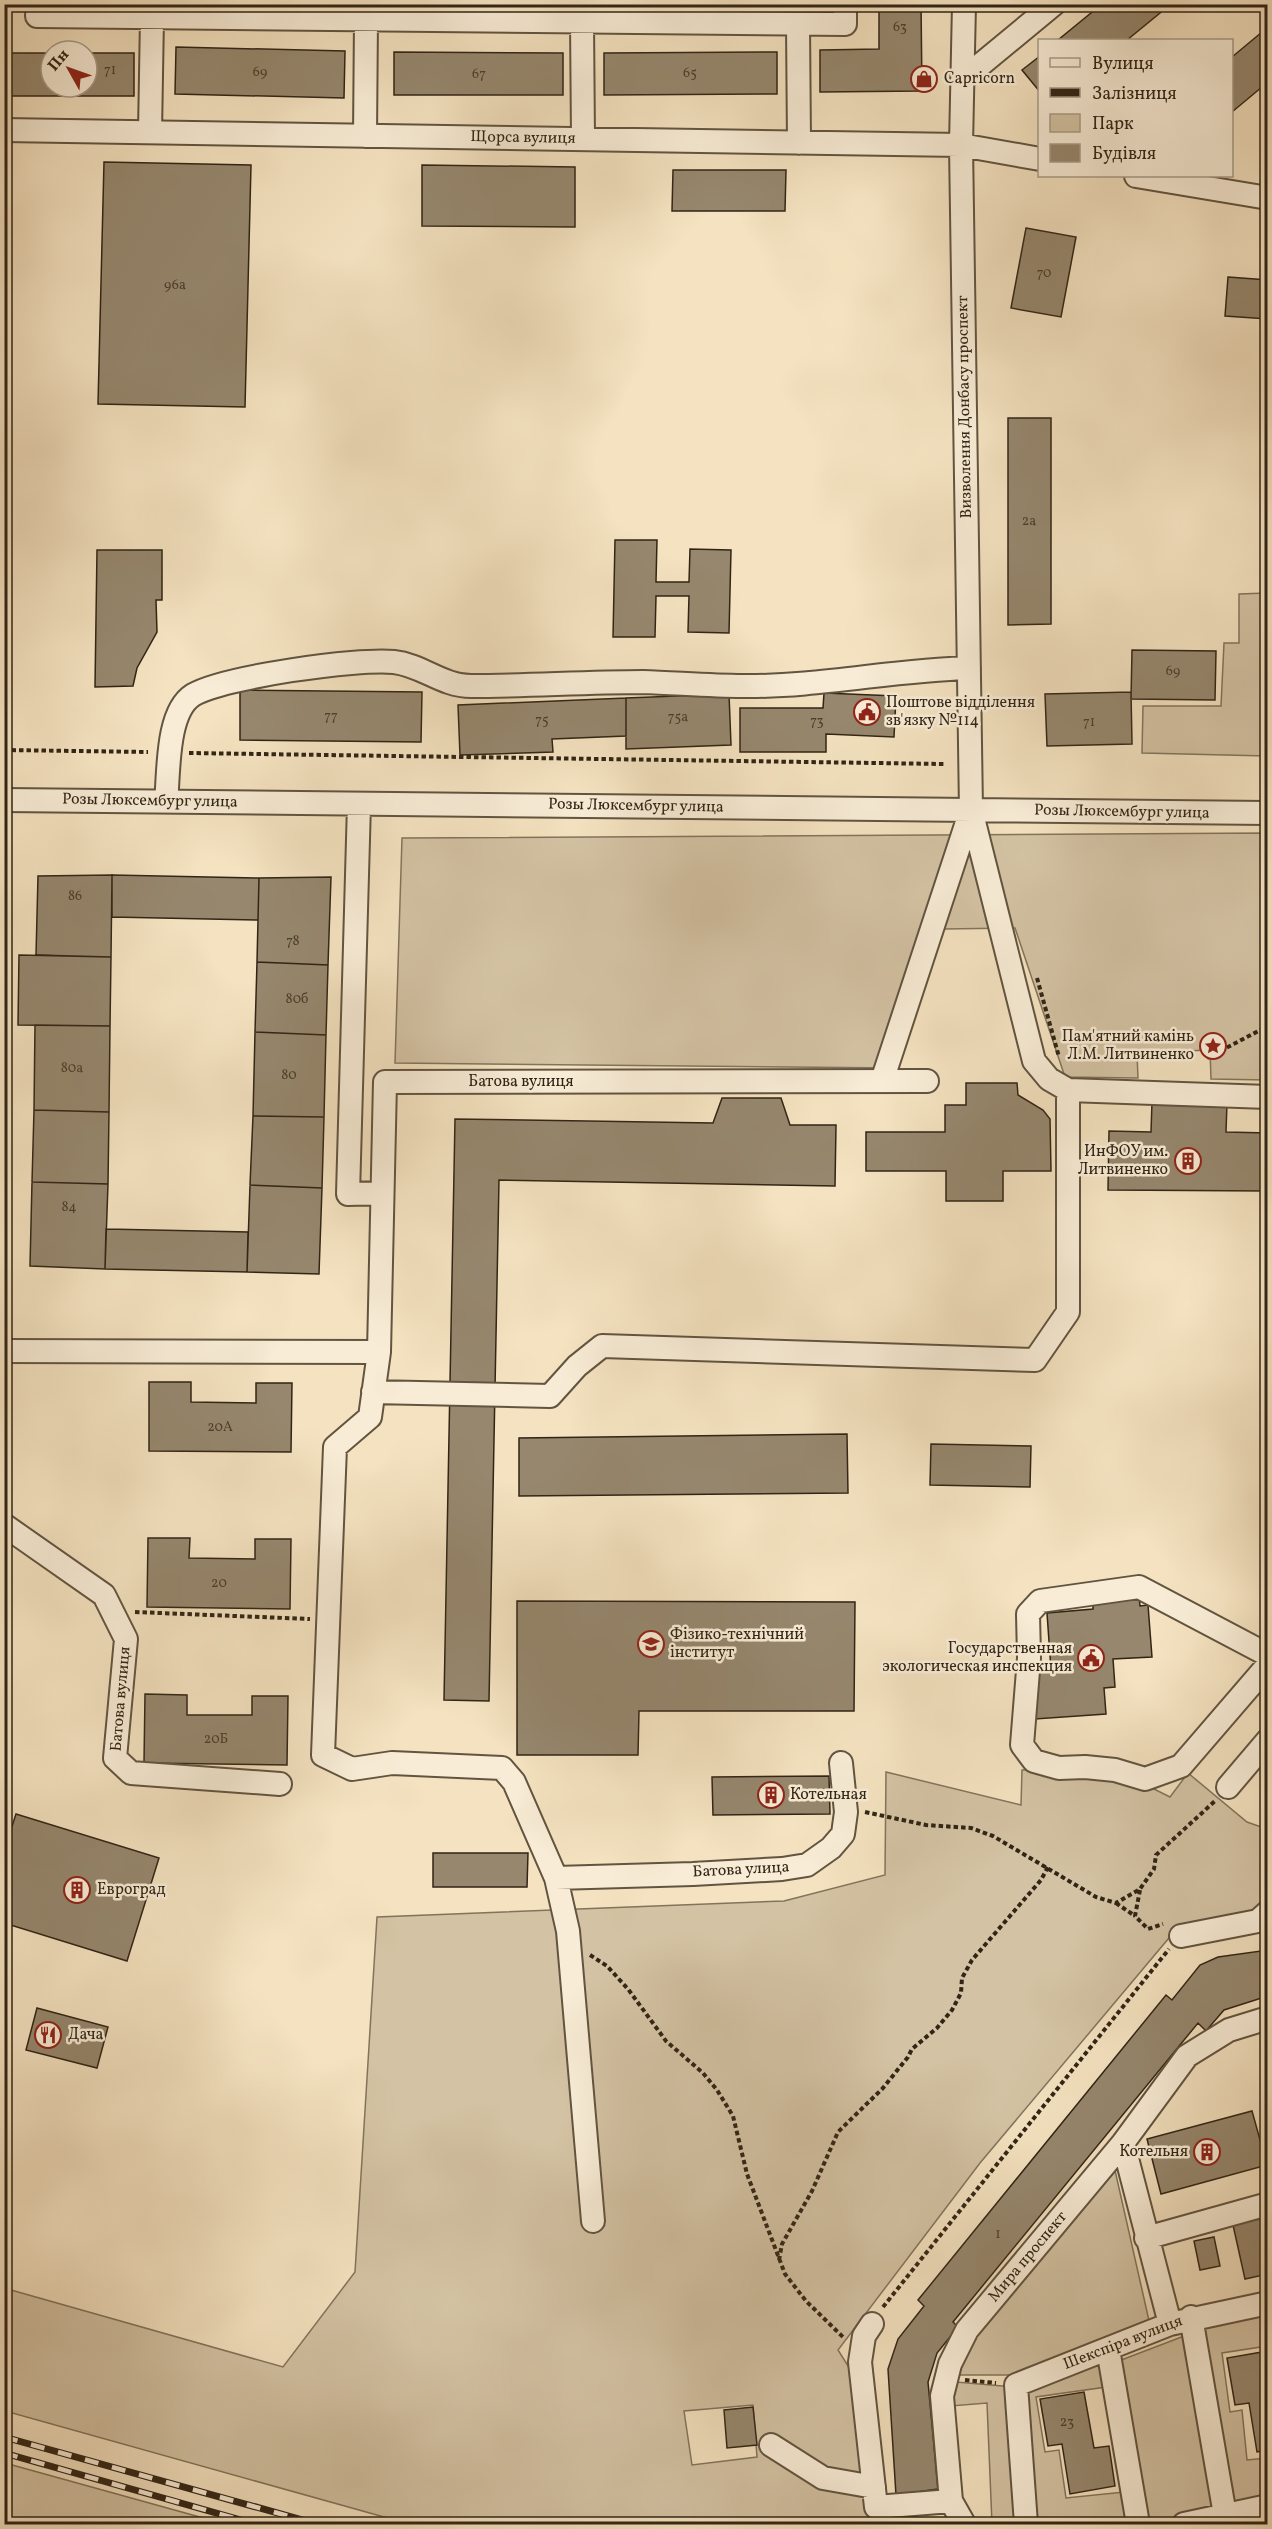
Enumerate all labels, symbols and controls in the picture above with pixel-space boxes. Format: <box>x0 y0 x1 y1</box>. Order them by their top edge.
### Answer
house number: 63 <box>893 18 907 37</box>
north arrow <box>39 39 99 99</box>
legend <box>1038 39 1233 177</box>
text: Пн <box>43 45 75 76</box>
text: Вулиця <box>1092 52 1154 77</box>
house number: 71 <box>104 61 116 80</box>
house number: 69 <box>253 63 267 82</box>
house number: 65 <box>683 64 697 83</box>
shop icon: Capricorn <box>909 64 939 94</box>
house number: 67 <box>472 65 486 84</box>
place label: Capricorn <box>944 68 1015 90</box>
text: Залізниця <box>1092 82 1177 107</box>
text: Парк <box>1092 112 1134 137</box>
street label: Щорса вулиця <box>470 126 576 150</box>
text: Будівля <box>1092 142 1156 167</box>
house number: 70 <box>1037 264 1051 283</box>
house number: 96а <box>164 276 186 295</box>
street label: Визволення Донбасу проспект <box>952 295 978 519</box>
house number: 2а <box>1022 512 1036 531</box>
house number: 69 <box>1166 662 1180 681</box>
place label: Поштове відділення зв'язку №114 <box>886 692 1035 732</box>
public building icon: Поштове відділення зв'язку №114 <box>852 697 882 727</box>
house number: 77 <box>324 707 338 726</box>
house number: 75а <box>668 708 688 727</box>
house number: 75 <box>535 711 549 730</box>
house number: 73 <box>810 712 824 731</box>
house number: 71 <box>1083 713 1095 732</box>
street label: Розы Люксембург улица <box>62 788 238 814</box>
street label: Розы Люксембург улица <box>548 793 724 819</box>
street label: Розы Люксембург улица <box>1034 799 1210 825</box>
house number: 86 <box>68 887 82 906</box>
house number: 78 <box>286 932 300 951</box>
house number: 80б <box>286 990 308 1009</box>
place label: Пам'ятний камінь Л.М. Литвиненко <box>1062 1026 1194 1066</box>
place icon: Пам'ятний камінь Л.М. Литвиненко <box>1198 1031 1228 1061</box>
house number: 80а <box>61 1059 83 1078</box>
house number: 80 <box>281 1066 297 1085</box>
street label: Батова вулиця <box>468 1071 574 1093</box>
place label: ИнФОУ им. Литвиненко <box>1078 1141 1168 1181</box>
building icon: ИнФОУ им. Литвиненко <box>1173 1146 1203 1176</box>
house number: 84 <box>61 1198 77 1217</box>
house number: 20А <box>207 1418 233 1437</box>
house number: 20 <box>211 1574 227 1593</box>
place label: Фізико-технічний інститут <box>670 1624 804 1664</box>
school or university icon: Фізико-технічний інститут <box>636 1629 666 1659</box>
place label: Государственная экологическая инспекция <box>882 1638 1072 1678</box>
public building icon: Государственная экологическая инспекция <box>1076 1643 1106 1673</box>
street label: Батова вулиця <box>105 1646 137 1752</box>
house number: 20Б <box>204 1730 228 1749</box>
building icon: Котельная <box>756 1780 786 1810</box>
place label: Котельная <box>790 1784 867 1806</box>
street label: Батова улица <box>692 1856 790 1884</box>
building icon: Евроград <box>62 1875 92 1905</box>
place label: Евроград <box>97 1879 166 1901</box>
restaurant icon: Дача <box>33 2020 63 2050</box>
place label: Дача <box>68 2024 104 2046</box>
building icon: Котельня <box>1192 2137 1222 2167</box>
place label: Котельня <box>1119 2141 1188 2163</box>
street label: Мира проспект <box>983 2207 1073 2307</box>
house number: 1 <box>995 2225 1001 2244</box>
street label: Шекспіра вулиця <box>1060 2310 1186 2376</box>
house number: 23 <box>1060 2413 1074 2432</box>

